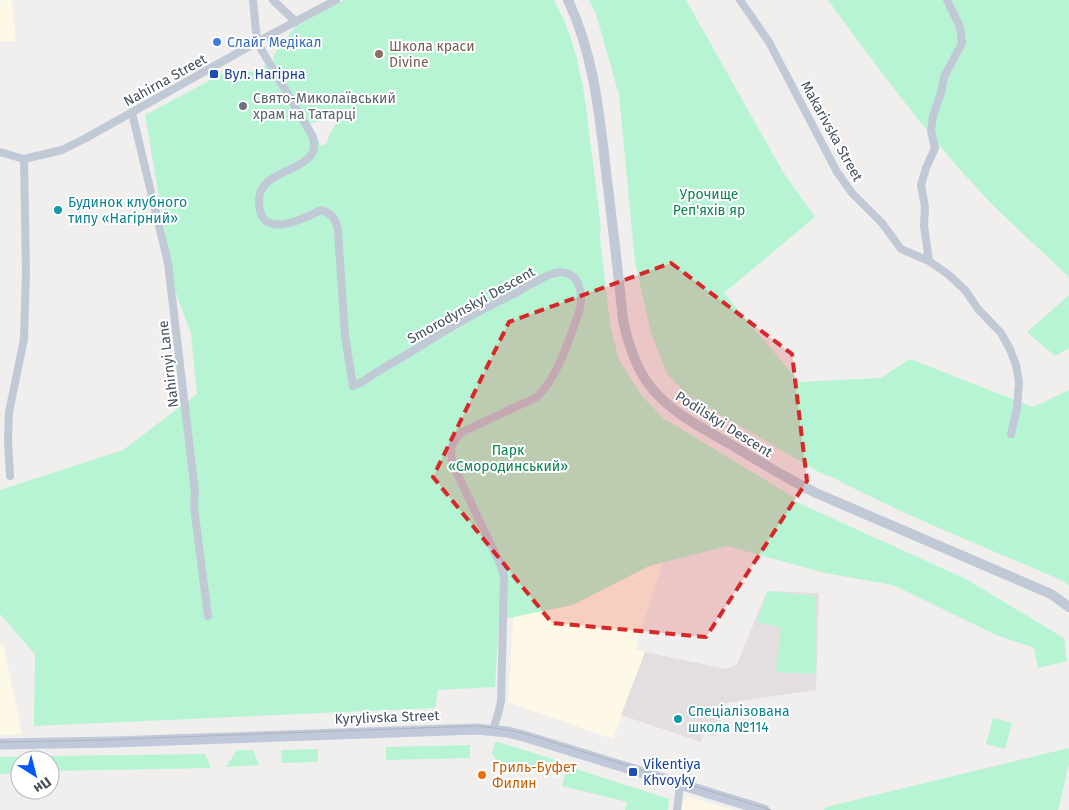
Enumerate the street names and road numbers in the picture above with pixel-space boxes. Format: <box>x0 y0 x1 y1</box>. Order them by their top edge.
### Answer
street label: Nahirna Street <box>121 50 211 110</box>
street label: Makarivska Street <box>797 78 867 185</box>
street label: Smorodynskyi Descent <box>405 263 539 348</box>
street label: Nahirnyi Lane <box>155 319 182 408</box>
street label: Podilskyi Descent <box>672 388 776 462</box>
street label: Kyrylivska Street <box>334 707 441 728</box>

